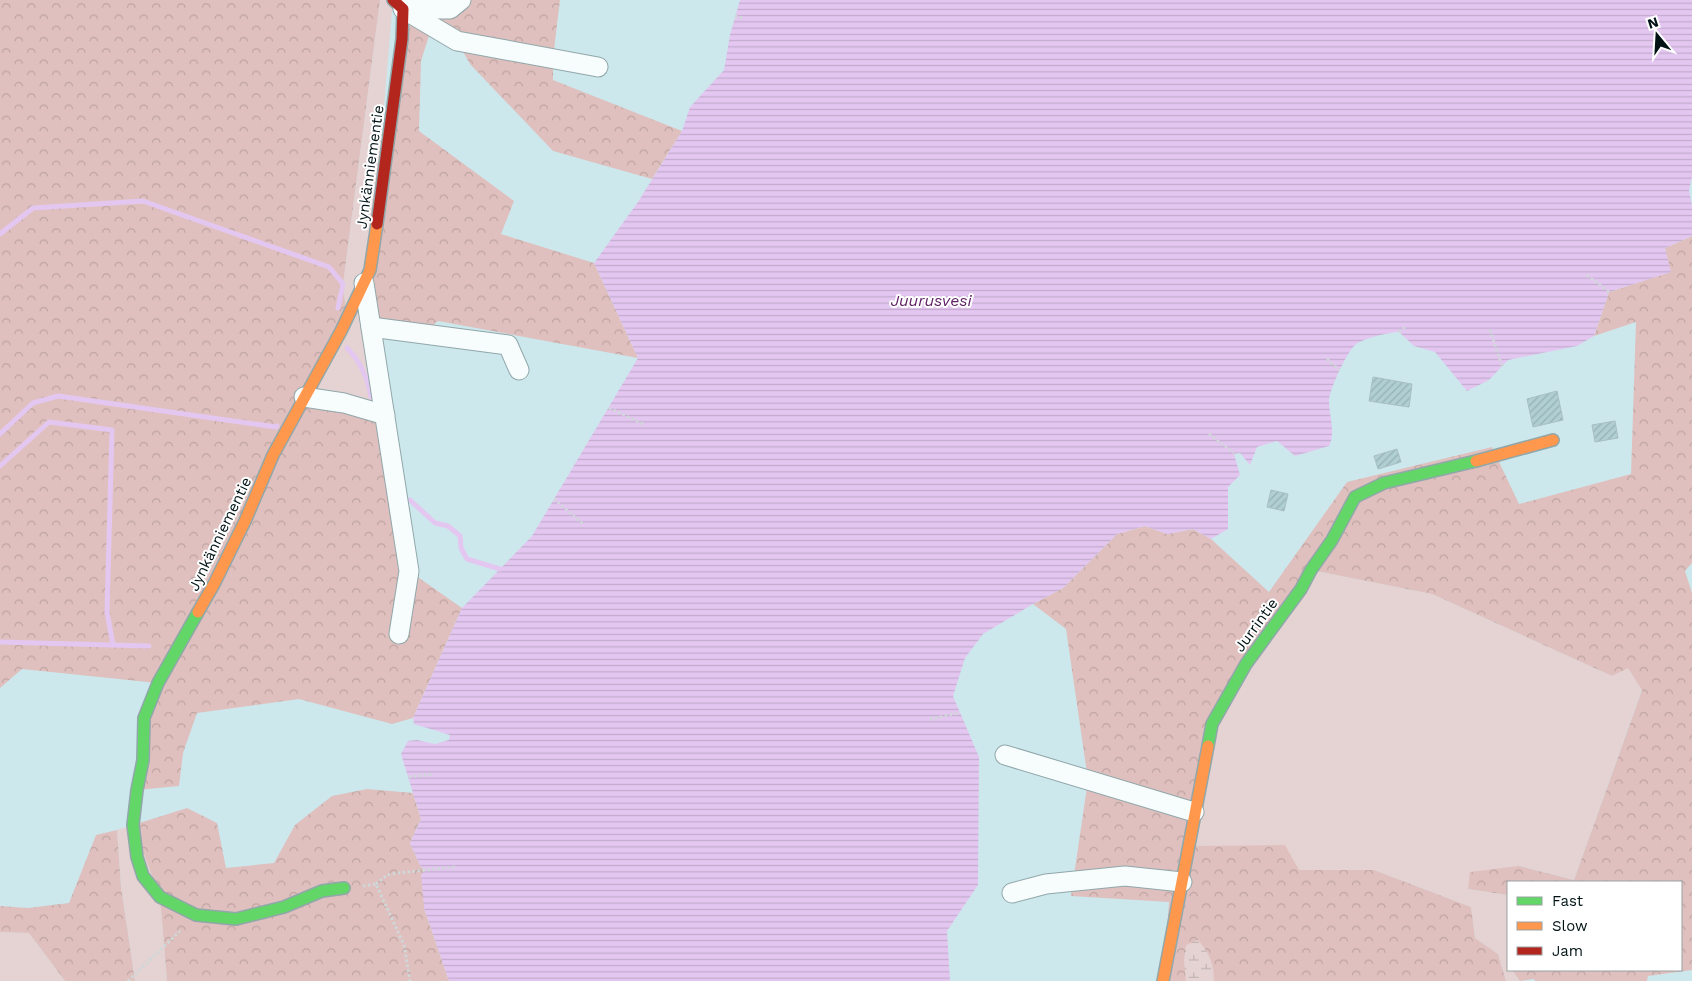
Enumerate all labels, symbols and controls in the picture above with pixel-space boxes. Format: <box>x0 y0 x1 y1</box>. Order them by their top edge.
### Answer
north arrow <box>1632 10 1682 60</box>
text: N <box>1646 13 1660 32</box>
street label: Jynkänniementie <box>352 104 388 230</box>
water label: Juurusvesi <box>890 291 972 310</box>
street label: Jynkänniementie <box>185 474 255 594</box>
street label: Jurrintie <box>1231 595 1281 655</box>
legend <box>1507 881 1682 971</box>
text: Fast <box>1552 892 1584 910</box>
text: Slow <box>1552 917 1588 935</box>
text: Jam <box>1552 942 1583 960</box>

